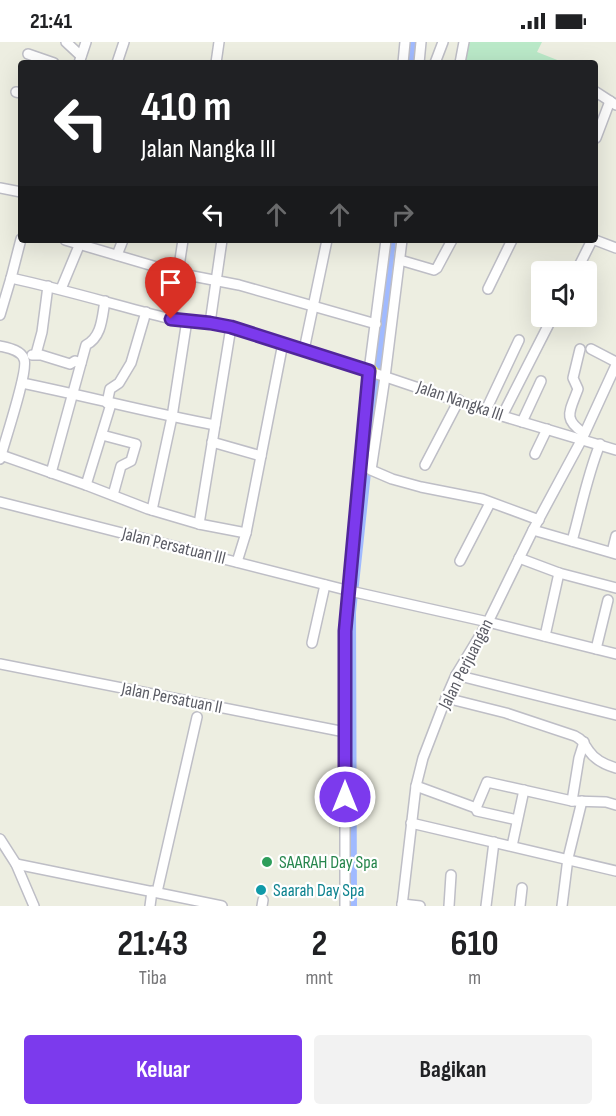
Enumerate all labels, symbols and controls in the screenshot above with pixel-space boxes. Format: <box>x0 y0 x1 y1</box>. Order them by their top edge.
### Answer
text: 21:41 <box>30 8 72 35</box>
text: 410 m <box>141 82 231 133</box>
icon: left <box>42 84 120 162</box>
text: Jalan Nangka III <box>141 133 276 165</box>
icon: left <box>197 198 230 231</box>
icon: ahead <box>260 198 293 231</box>
icon: ahead <box>323 198 356 231</box>
icon: right <box>386 198 419 231</box>
pin <box>145 257 196 319</box>
map controls <box>531 261 597 327</box>
button: sound <box>531 261 597 327</box>
icon: arrive <box>154 266 187 299</box>
street label: Jalan Nangka III <box>413 376 506 426</box>
street label: Jalan Persatuan III <box>119 523 228 569</box>
street label: Jalan Perjuangan <box>434 615 498 714</box>
street label: Jalan Persatuan II <box>119 678 224 718</box>
position arrow <box>313 765 377 829</box>
place label: SAARAH Day Spa <box>279 852 378 873</box>
marker: SAARAH Day Spa <box>260 855 274 869</box>
place label: Saarah Day Spa <box>273 880 364 901</box>
marker: Saarah Day Spa <box>254 883 268 897</box>
text: 21:43 <box>117 923 188 966</box>
text: 2 <box>311 923 327 966</box>
text: 610 <box>450 923 499 966</box>
text: Tiba <box>139 966 167 990</box>
text: mnt <box>306 966 333 990</box>
text: m <box>468 966 481 990</box>
button: Keluar <box>24 1035 302 1104</box>
button: Bagikan <box>314 1035 592 1104</box>

